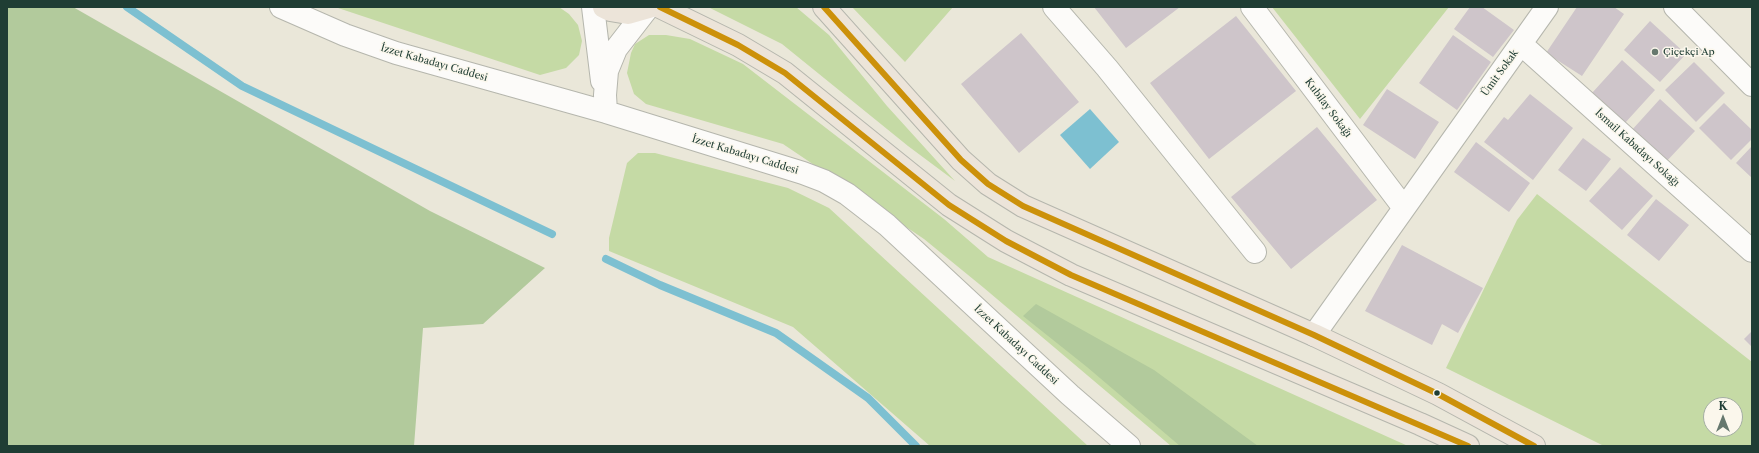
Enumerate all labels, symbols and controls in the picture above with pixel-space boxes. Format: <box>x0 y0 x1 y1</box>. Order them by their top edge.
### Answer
street label: İzzet Kabadayı Caddesi <box>379 42 489 84</box>
place label: Çiçekçi Ap <box>1663 46 1715 58</box>
street label: Ümit Sokak <box>1479 47 1521 99</box>
marker: Çiçekçi Ap <box>1650 47 1660 57</box>
street label: Kubilay Sokağı <box>1302 76 1354 140</box>
street label: İsmail Kabadayı Sokağı <box>1592 107 1682 189</box>
street label: İzzet Kabadayı Caddesi <box>690 133 800 177</box>
street label: İzzet Kabadayı Caddesi <box>971 303 1061 387</box>
unlabelled marker <box>1432 388 1442 398</box>
north arrow <box>1703 397 1743 437</box>
text: K <box>1719 399 1727 413</box>

